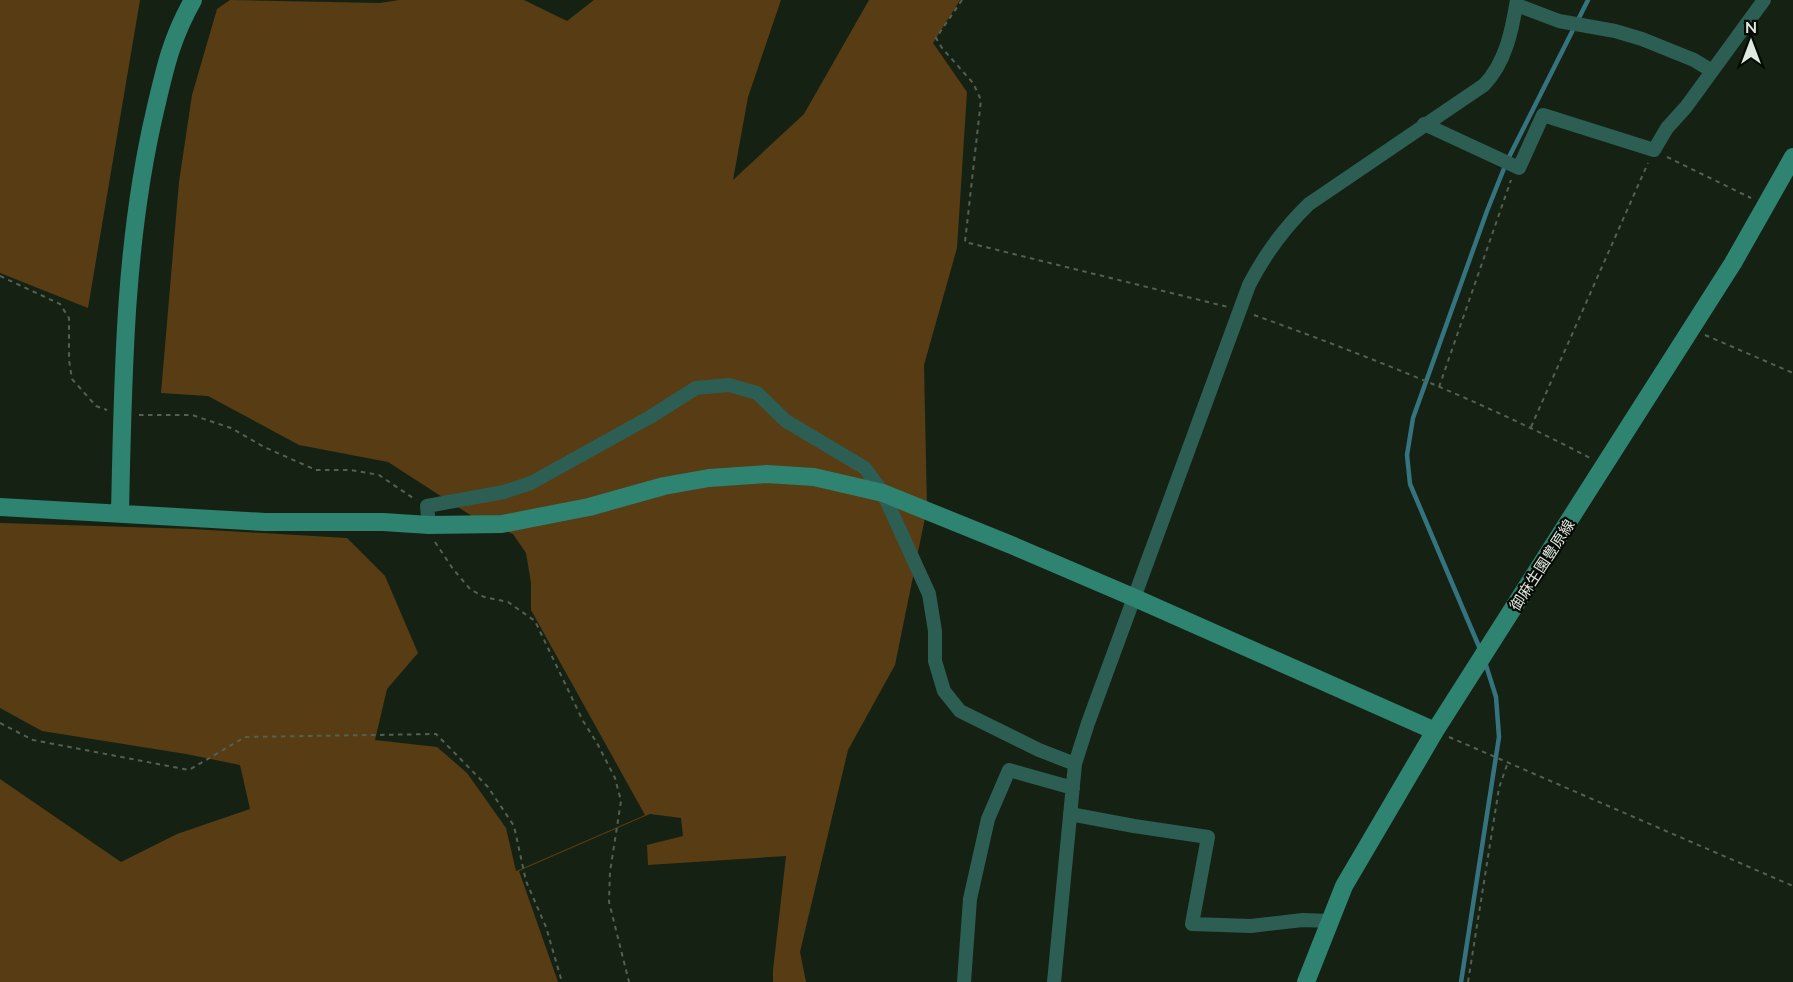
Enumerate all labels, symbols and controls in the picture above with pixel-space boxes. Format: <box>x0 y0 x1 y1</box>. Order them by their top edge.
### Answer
north arrow <box>1721 12 1781 72</box>
text: N <box>1745 17 1757 37</box>
street label: 御麻生園豊原線 <box>1505 516 1579 614</box>

